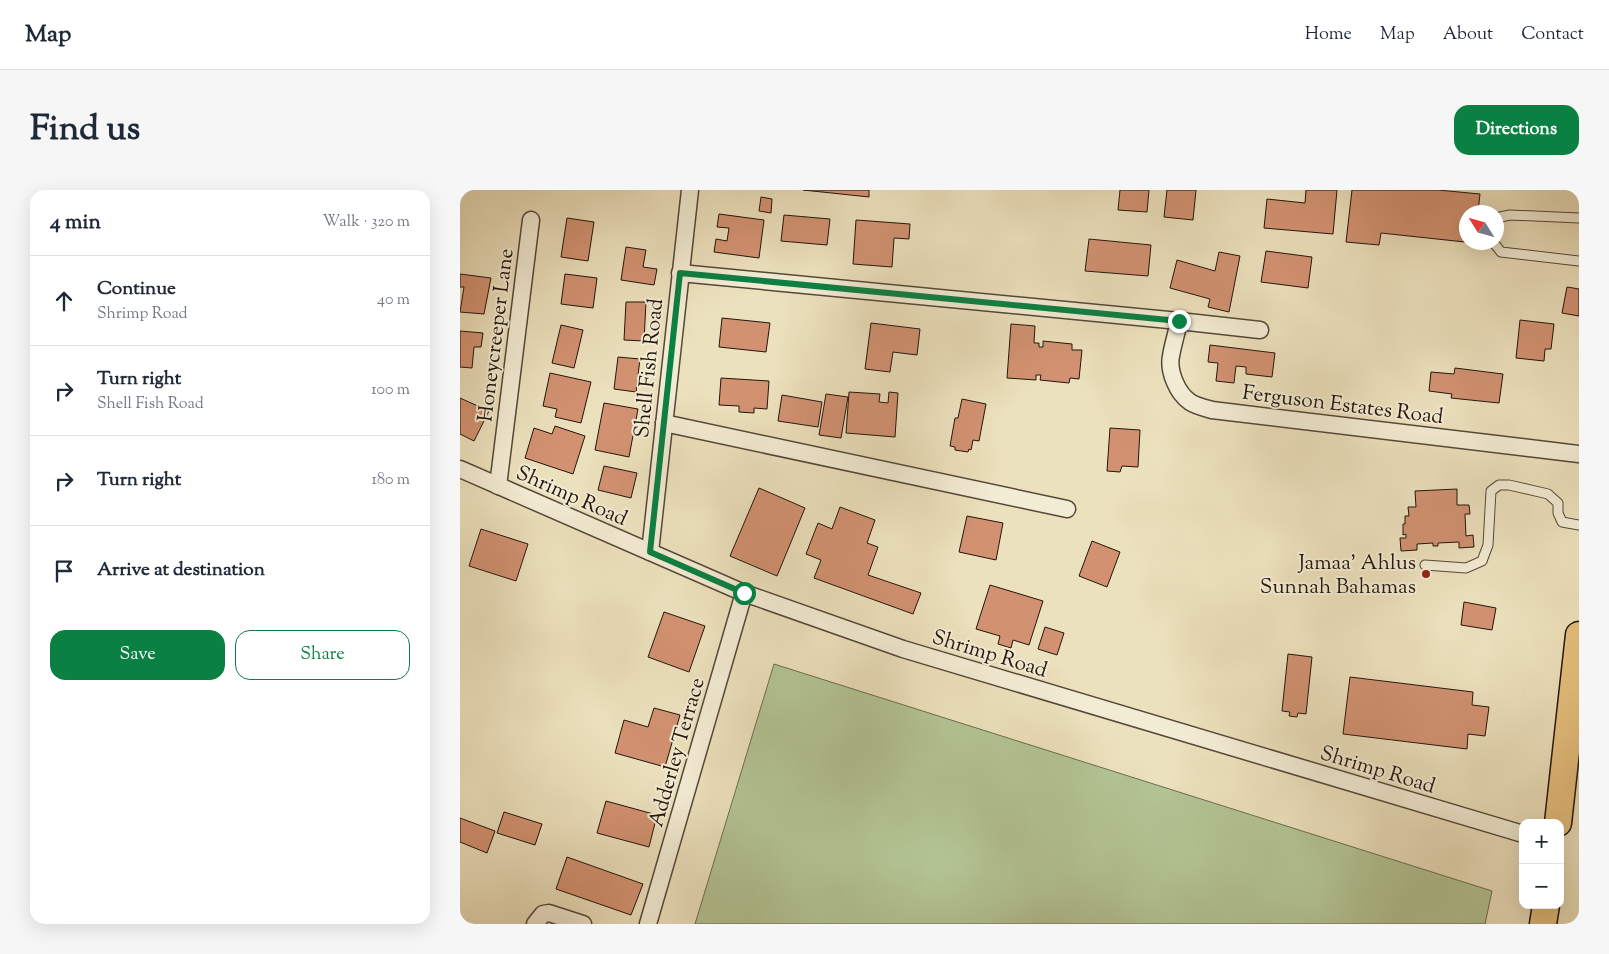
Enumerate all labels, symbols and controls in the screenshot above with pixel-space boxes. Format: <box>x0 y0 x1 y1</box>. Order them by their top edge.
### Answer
text: Map <box>25 18 71 52</box>
text: Home <box>1305 22 1352 48</box>
text: Map <box>1380 22 1415 48</box>
text: About <box>1443 22 1493 48</box>
text: Contact <box>1521 22 1584 48</box>
text: Find us <box>30 105 140 156</box>
button: Directions <box>1454 105 1579 155</box>
north arrow <box>1459 205 1504 250</box>
text: 4 min <box>50 208 101 238</box>
text: Walk · 320 m <box>323 211 410 234</box>
street label: Honeycreeper Lane <box>471 247 523 424</box>
text: Continue <box>97 276 176 303</box>
icon: ahead <box>50 287 78 315</box>
text: 40 m <box>377 289 410 312</box>
street label: Shell Fish Road <box>628 297 672 439</box>
text: Shrimp Road <box>97 303 188 326</box>
route end <box>1168 310 1191 333</box>
text: Turn right <box>97 366 181 393</box>
icon: right <box>50 377 78 405</box>
text: 100 m <box>371 379 410 402</box>
street label: Ferguson Estates Road <box>1240 379 1445 433</box>
text: Shell Fish Road <box>97 393 204 416</box>
street label: Shrimp Road <box>511 459 632 535</box>
icon: right <box>50 467 78 495</box>
text: Turn right <box>97 467 181 494</box>
text: 180 m <box>371 469 410 492</box>
place label: Jamaa' Ahlus Sunnah Bahamas <box>1260 549 1416 603</box>
icon: arrive <box>50 557 78 585</box>
text: Arrive at destination <box>97 557 265 584</box>
marker: Jamaa' Ahlus Sunnah Bahamas <box>1420 568 1432 580</box>
route start <box>733 582 756 605</box>
street label: Shrimp Road <box>928 623 1051 687</box>
button: Save <box>50 630 225 680</box>
button: Share <box>235 630 410 680</box>
street label: Adderley Terrace <box>642 674 714 831</box>
street label: Shrimp Road <box>1316 739 1439 803</box>
map controls <box>1519 819 1564 909</box>
button: + <box>1519 819 1564 864</box>
button: − <box>1519 864 1564 909</box>

